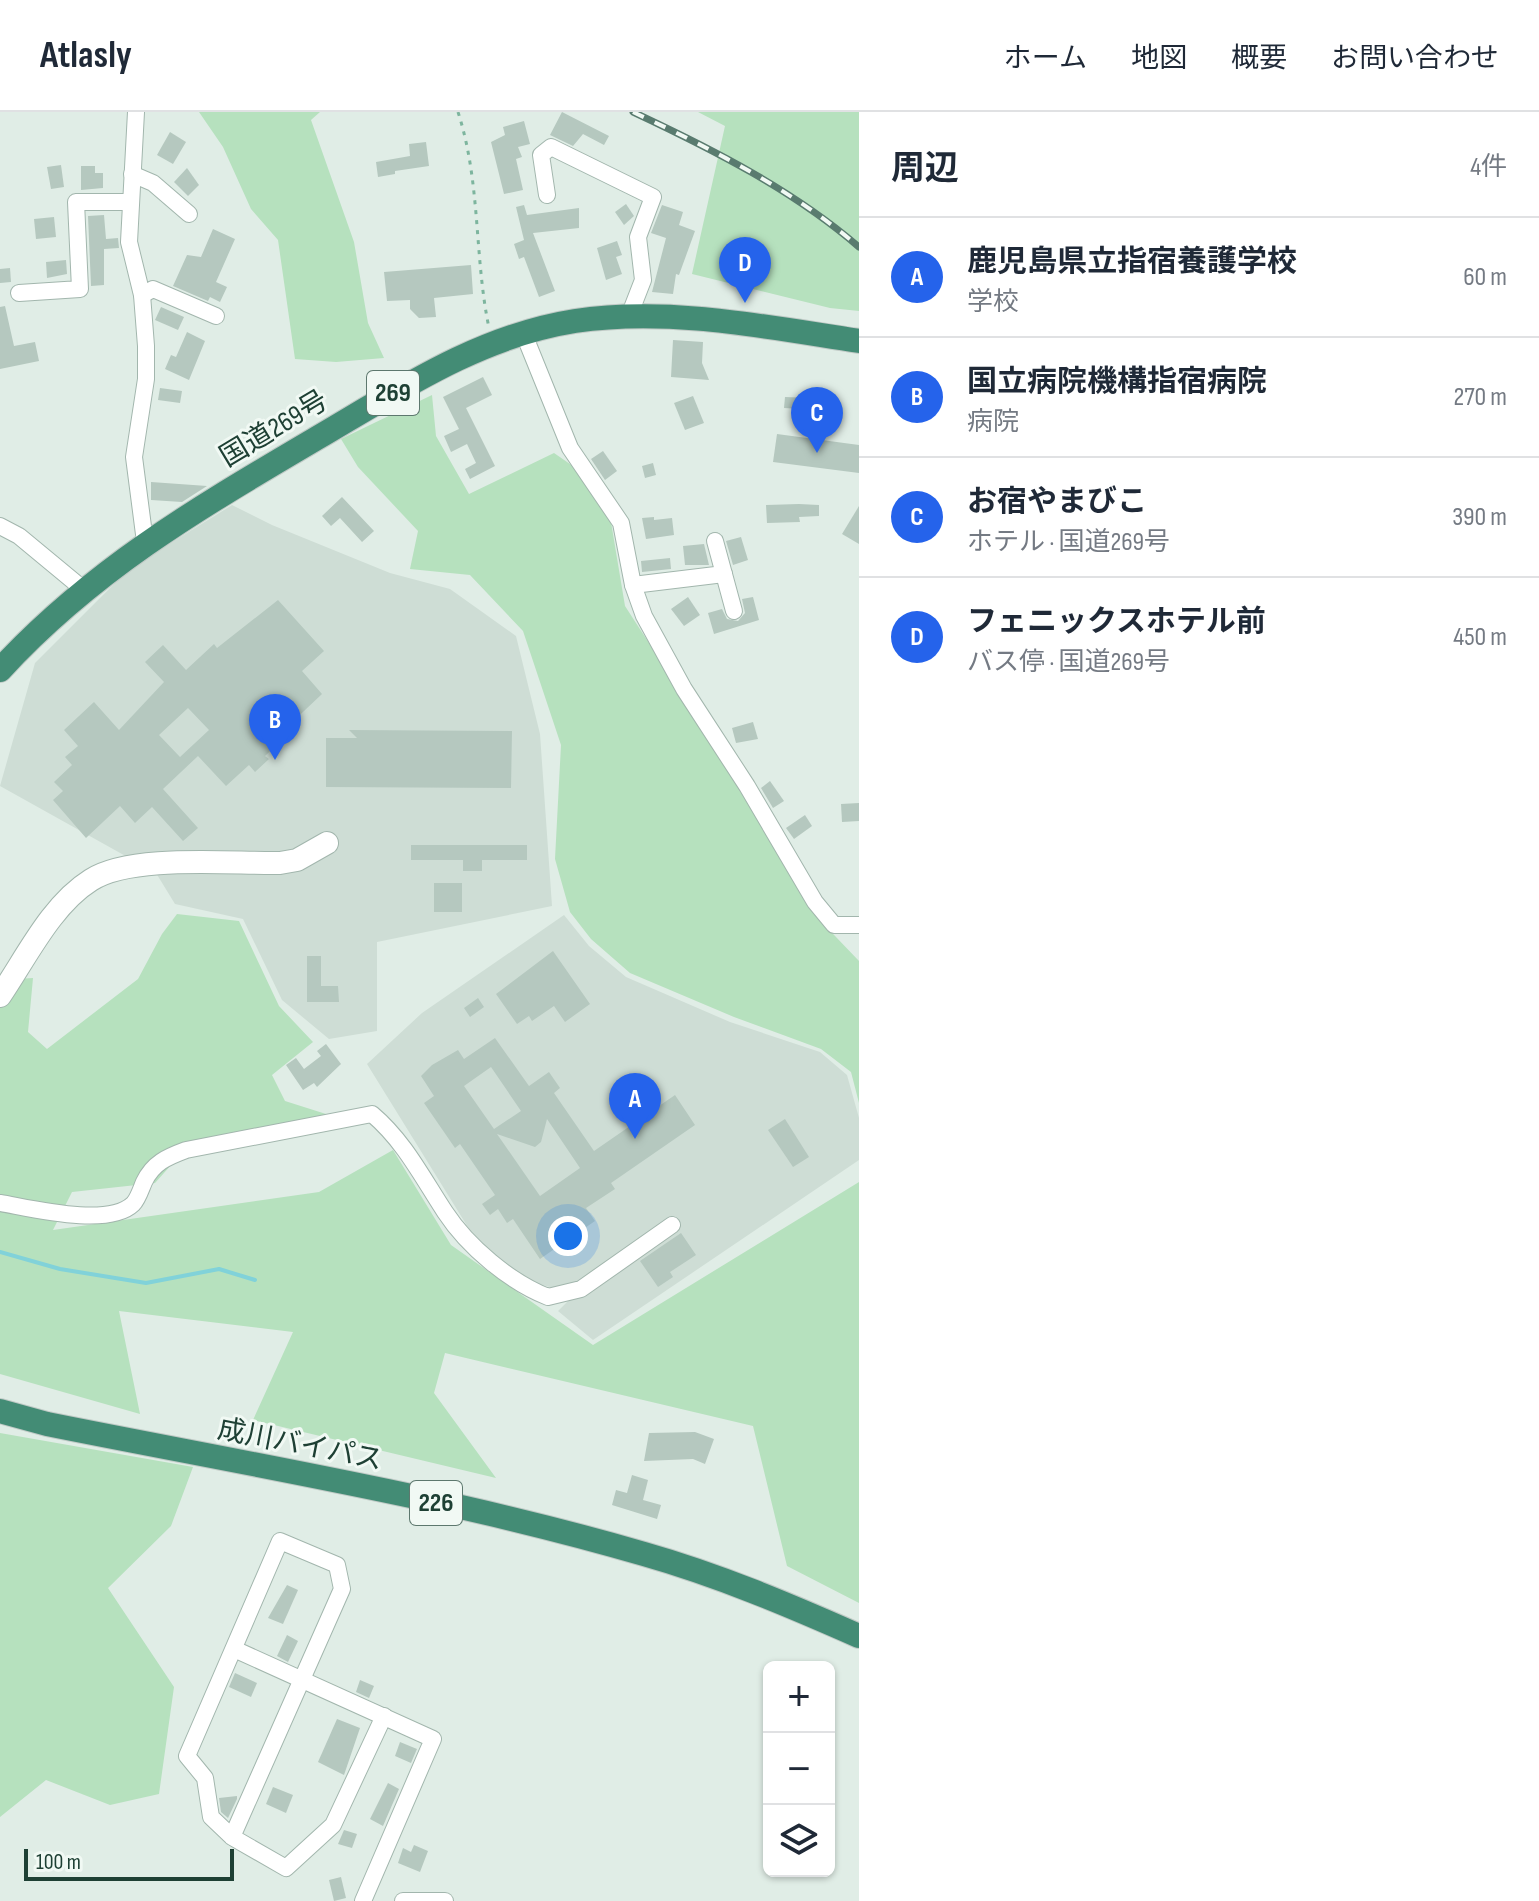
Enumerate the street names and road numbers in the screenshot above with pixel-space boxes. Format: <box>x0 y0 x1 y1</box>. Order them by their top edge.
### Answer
road number: 269 <box>367 371 419 415</box>
street label: 国道269号 <box>214 384 334 474</box>
street label: 成川バイパス <box>215 1413 385 1477</box>
road number: 226 <box>410 1481 462 1525</box>

